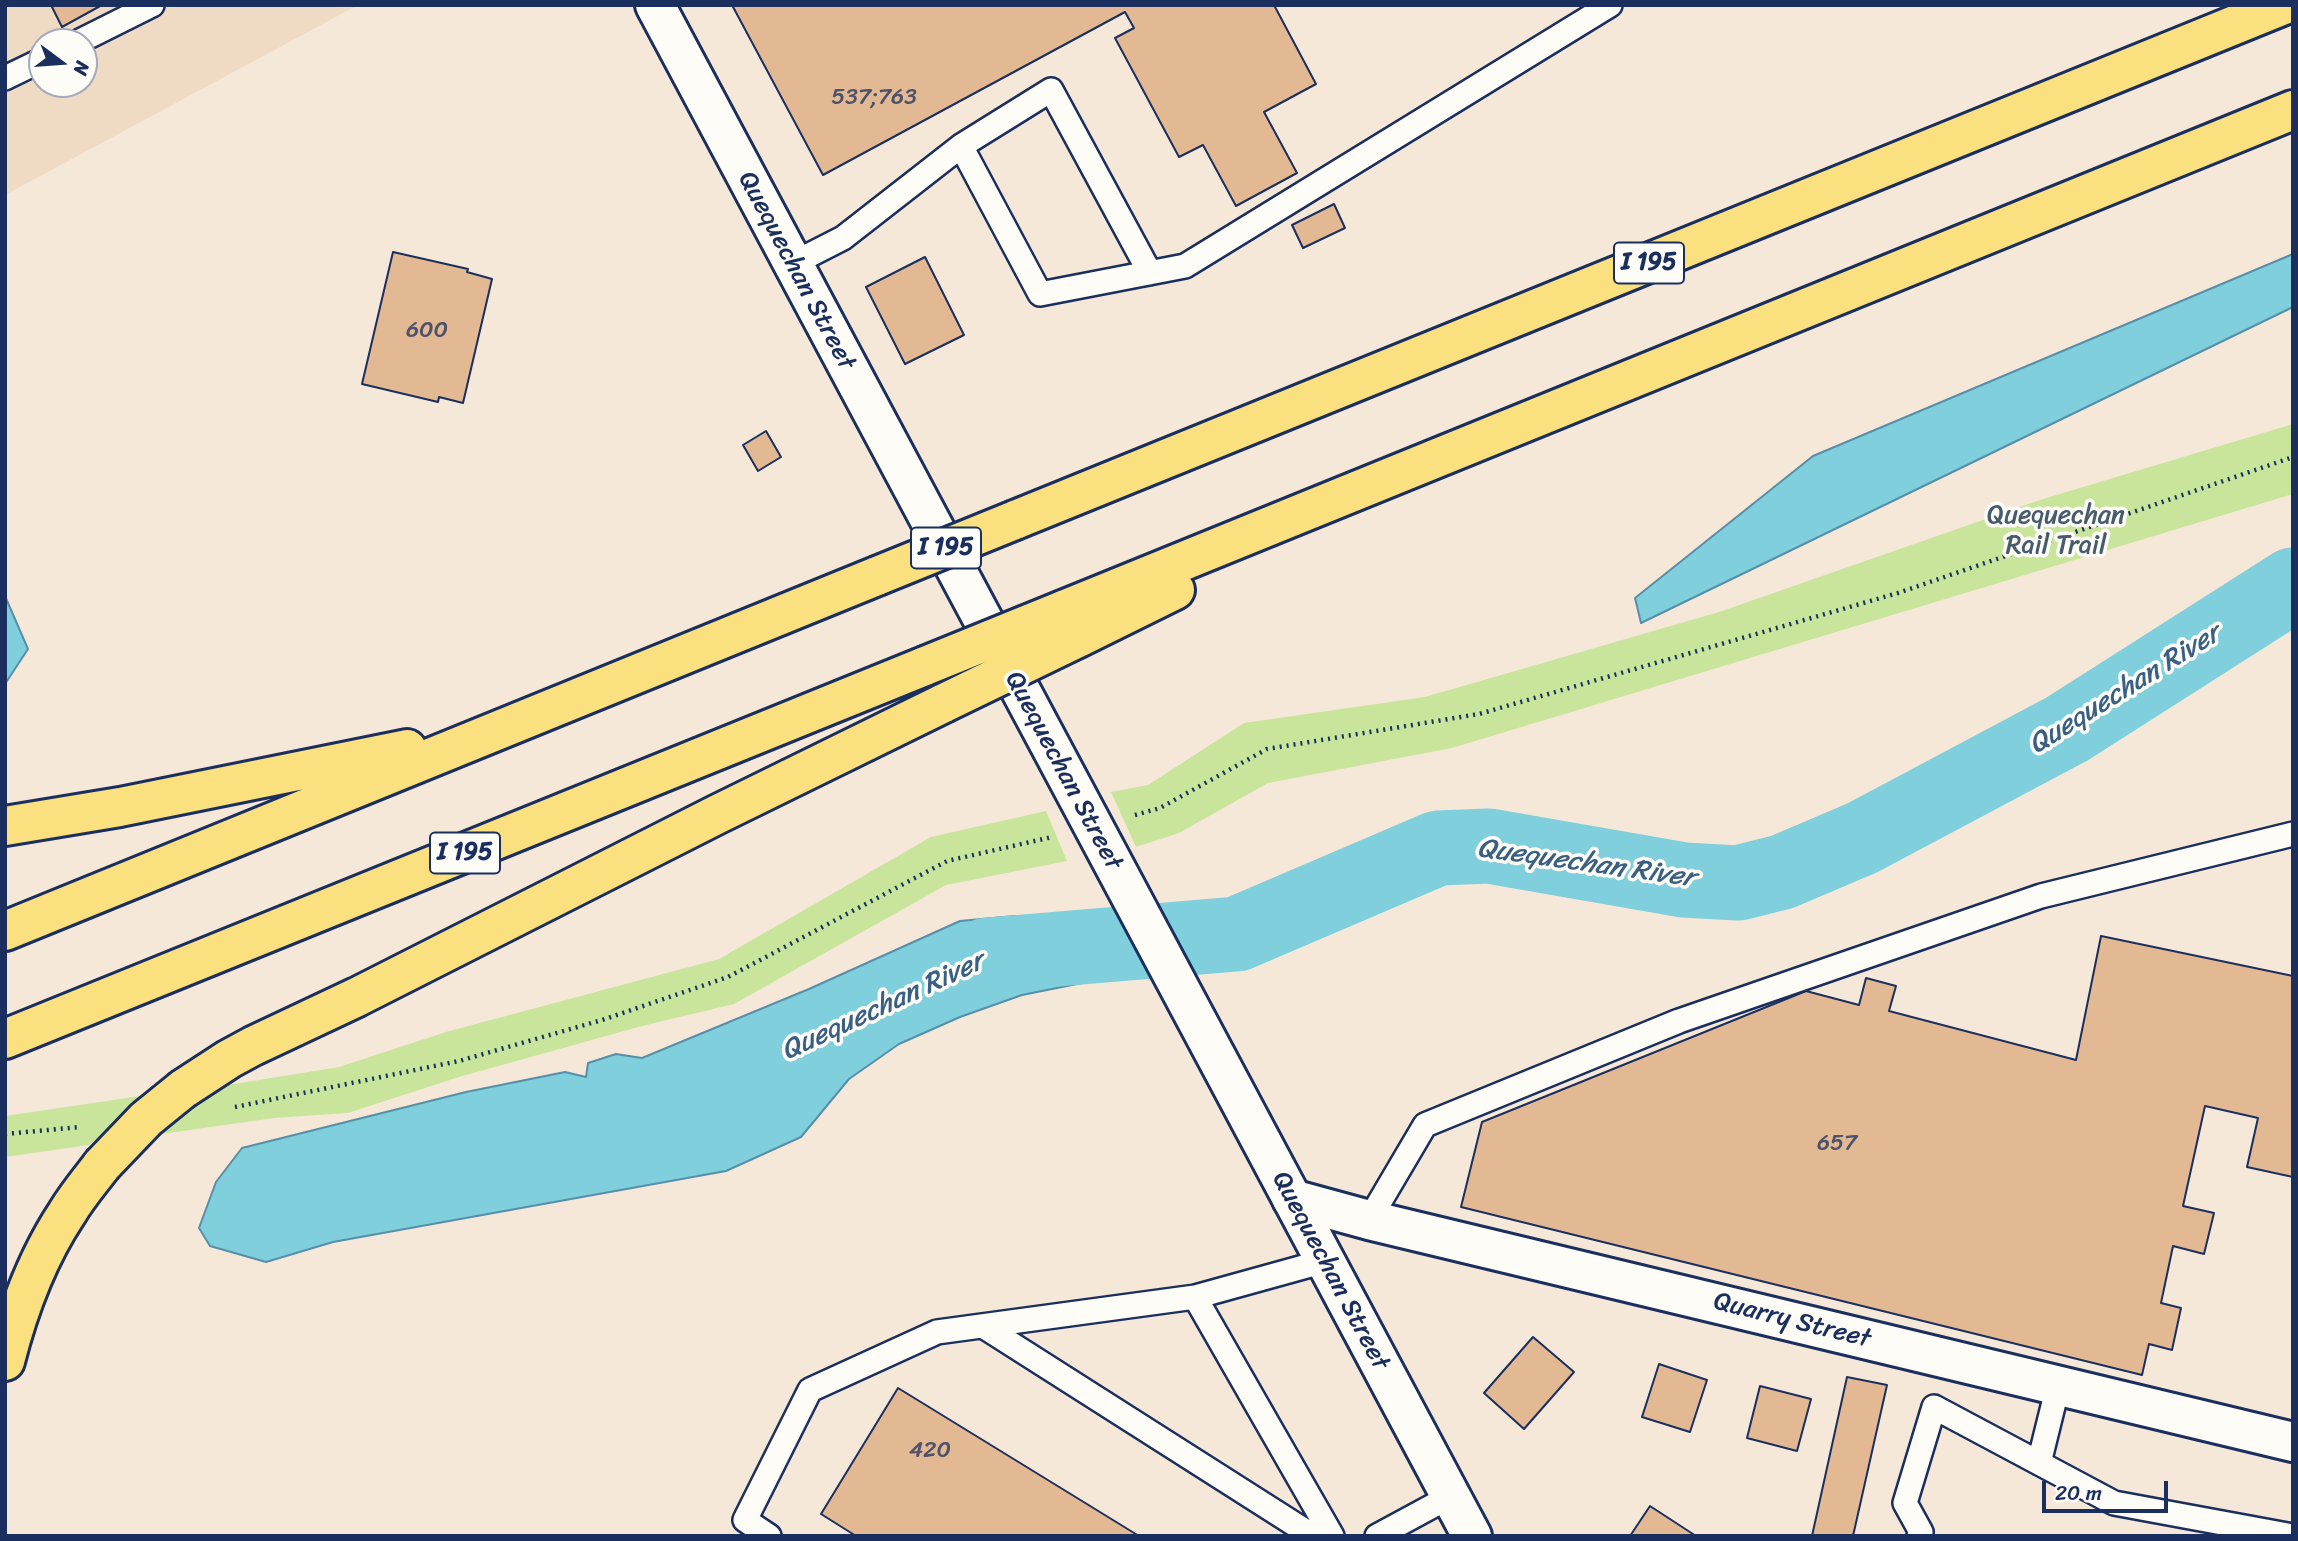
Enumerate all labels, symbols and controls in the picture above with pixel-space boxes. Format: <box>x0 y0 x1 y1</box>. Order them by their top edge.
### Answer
north arrow <box>28 28 98 98</box>
text: N <box>64 57 99 79</box>
house number: 537;763 <box>831 84 917 112</box>
street label: Quequechan Street <box>731 167 861 375</box>
road number: I 195 <box>1614 242 1684 284</box>
house number: 600 <box>406 317 448 345</box>
park label: Quequechan Rail Trail <box>1987 500 2125 562</box>
road number: I 195 <box>911 528 981 568</box>
water label: Quequechan River <box>2023 618 2227 762</box>
street label: Quequechan Street <box>998 667 1128 875</box>
road number: I 195 <box>430 832 500 874</box>
water label: Quequechan River <box>1475 832 1697 896</box>
water label: Quequechan River <box>777 945 989 1069</box>
house number: 657 <box>1817 1130 1857 1158</box>
street label: Quequechan Street <box>1265 1167 1395 1375</box>
street label: Quarry Street <box>1710 1286 1874 1356</box>
house number: 420 <box>909 1437 951 1465</box>
scale bar <box>2046 1468 2172 1512</box>
text: 20 m <box>2055 1474 2102 1512</box>

